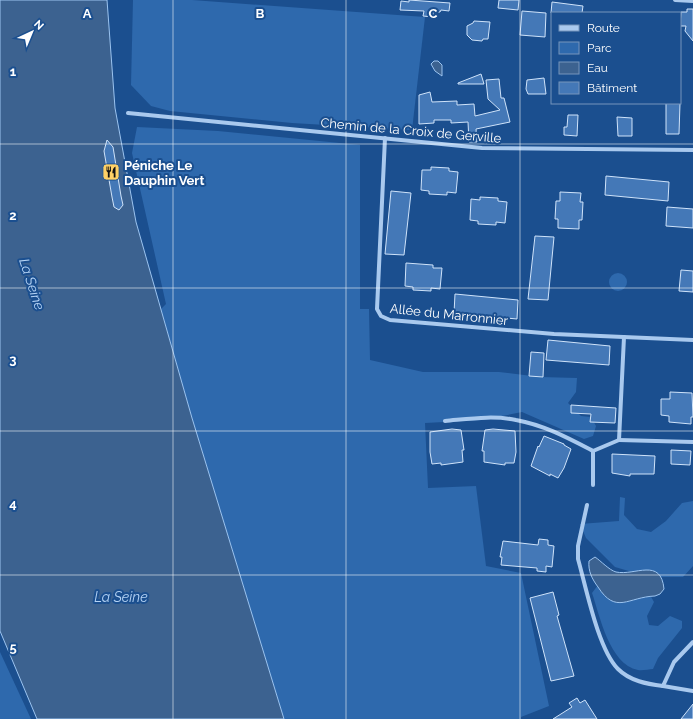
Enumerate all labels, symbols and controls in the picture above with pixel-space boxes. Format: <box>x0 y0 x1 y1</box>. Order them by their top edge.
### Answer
text: A <box>83 6 92 21</box>
text: B <box>256 6 265 21</box>
text: C <box>429 6 438 21</box>
north arrow <box>12 12 52 52</box>
legend <box>551 12 681 104</box>
text: N <box>31 18 46 33</box>
text: Route <box>587 21 620 35</box>
text: Parc <box>587 41 612 55</box>
text: Eau <box>587 61 608 75</box>
text: 1 <box>10 64 17 79</box>
text: Bâtiment <box>587 81 637 95</box>
street label: Chemin de la Croix de Gerville <box>320 115 502 146</box>
place label: Péniche Le Dauphin Vert <box>124 158 204 188</box>
restaurant icon: Péniche Le Dauphin Vert <box>101 162 121 182</box>
text: 2 <box>9 208 17 223</box>
water label: La Seine <box>16 256 48 312</box>
street label: Allée du Marronnier <box>389 301 509 328</box>
text: 3 <box>9 352 17 367</box>
text: 4 <box>9 496 17 511</box>
water label: La Seine <box>94 589 148 605</box>
text: 5 <box>9 640 17 655</box>

